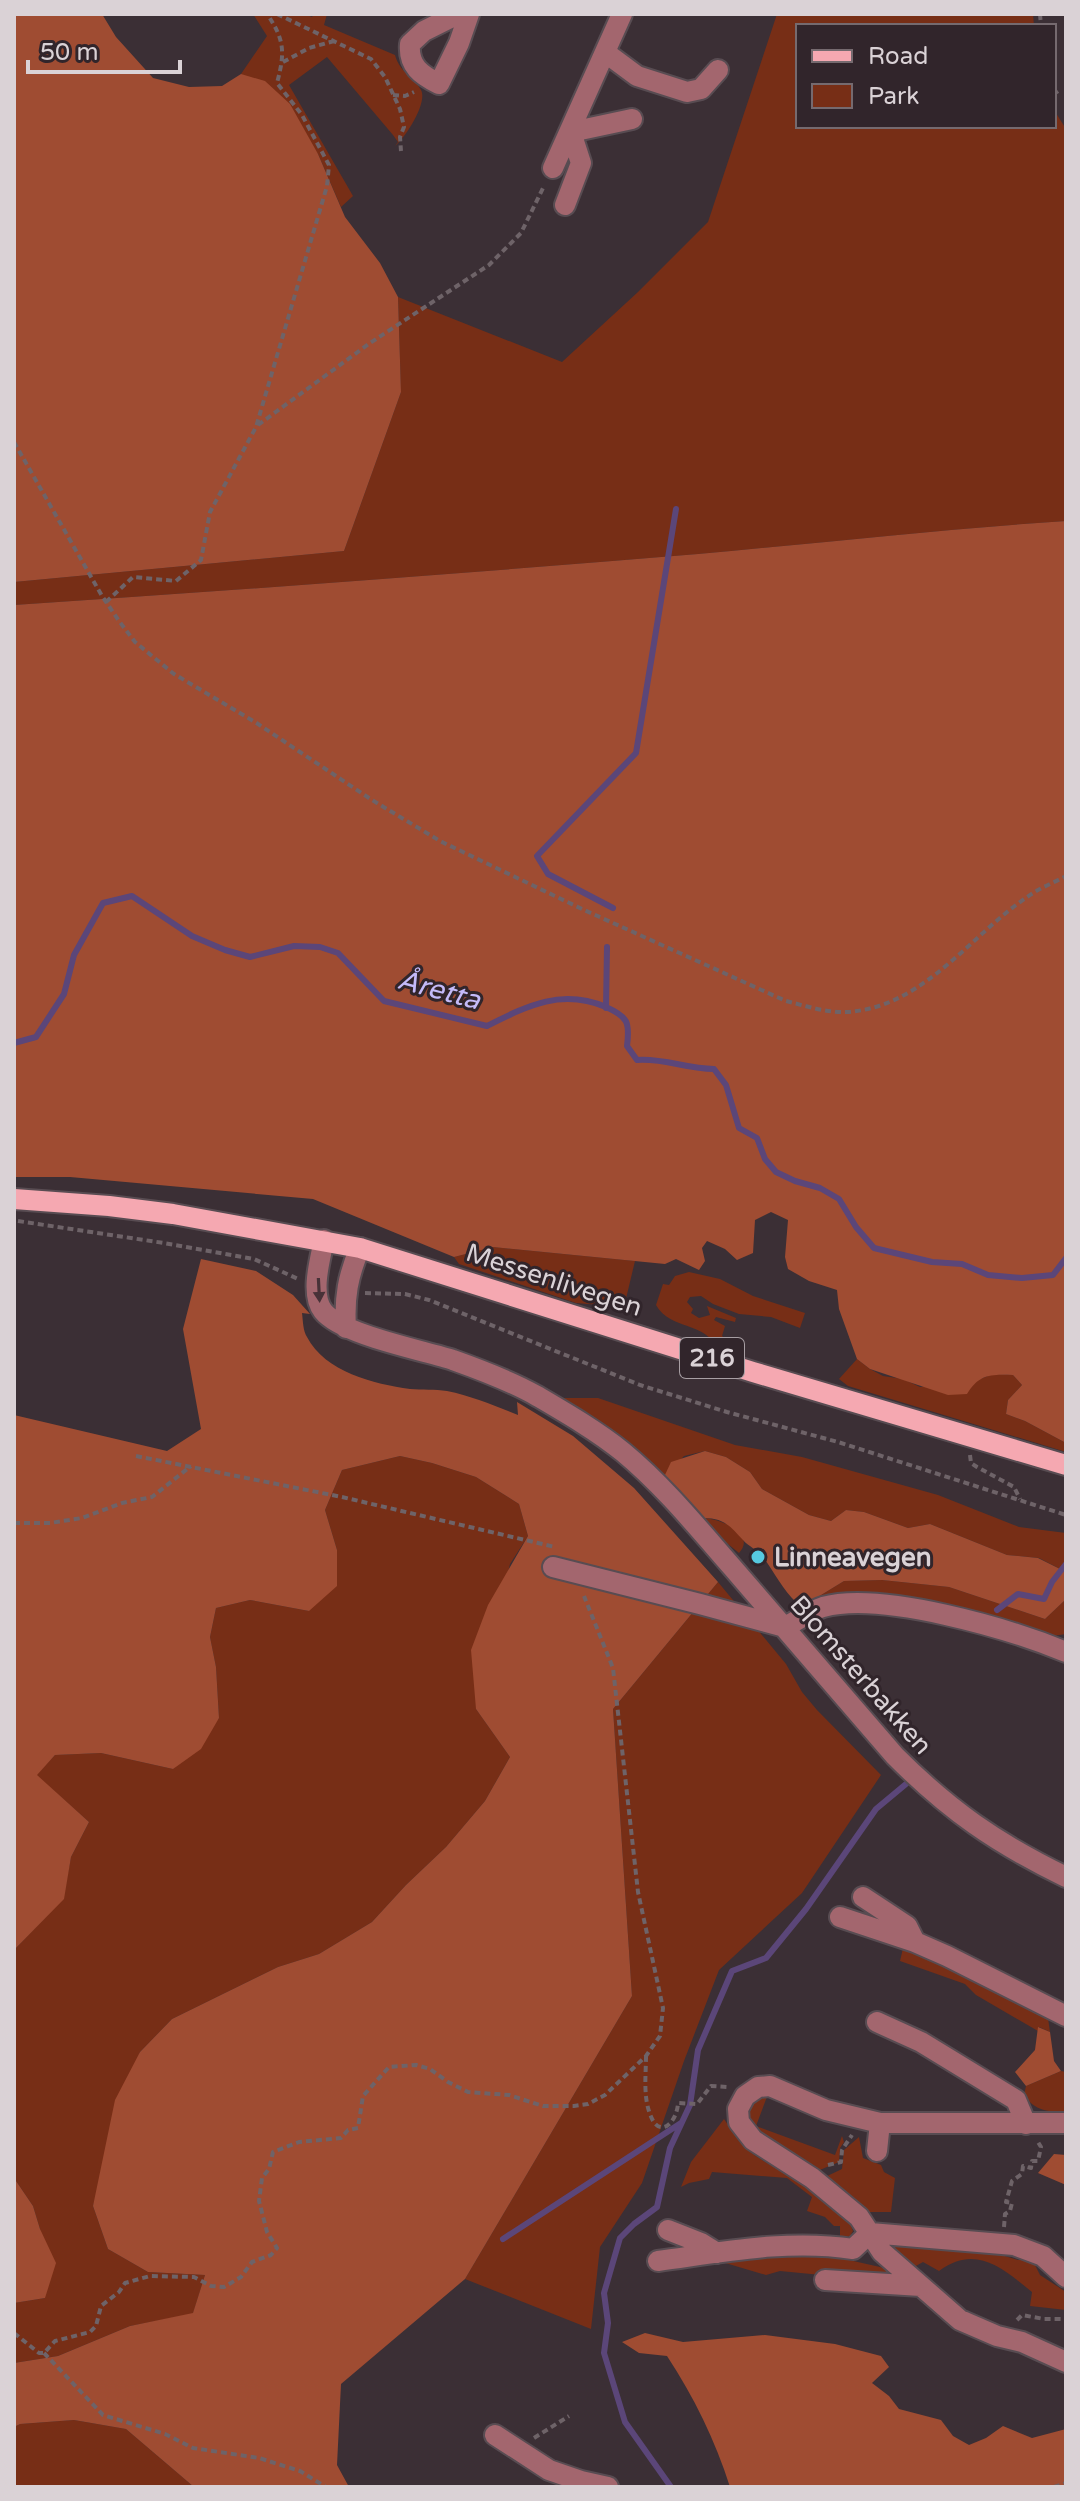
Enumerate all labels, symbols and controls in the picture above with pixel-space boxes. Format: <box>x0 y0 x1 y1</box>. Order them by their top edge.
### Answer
scale bar <box>28 24 180 74</box>
legend <box>796 24 1056 128</box>
text: 50 m <box>40 38 98 67</box>
text: Road <box>868 42 928 71</box>
text: Park <box>868 82 919 111</box>
water label: Åretta <box>394 963 485 1018</box>
street label: Messenlivegen <box>462 1237 646 1323</box>
one-way arrow <box>313 1278 326 1303</box>
road number: 216 <box>680 1338 744 1378</box>
place label: Linneavegen <box>774 1542 931 1573</box>
marker: Linneavegen <box>749 1548 767 1566</box>
street label: Blomsterbakken <box>784 1589 938 1761</box>

